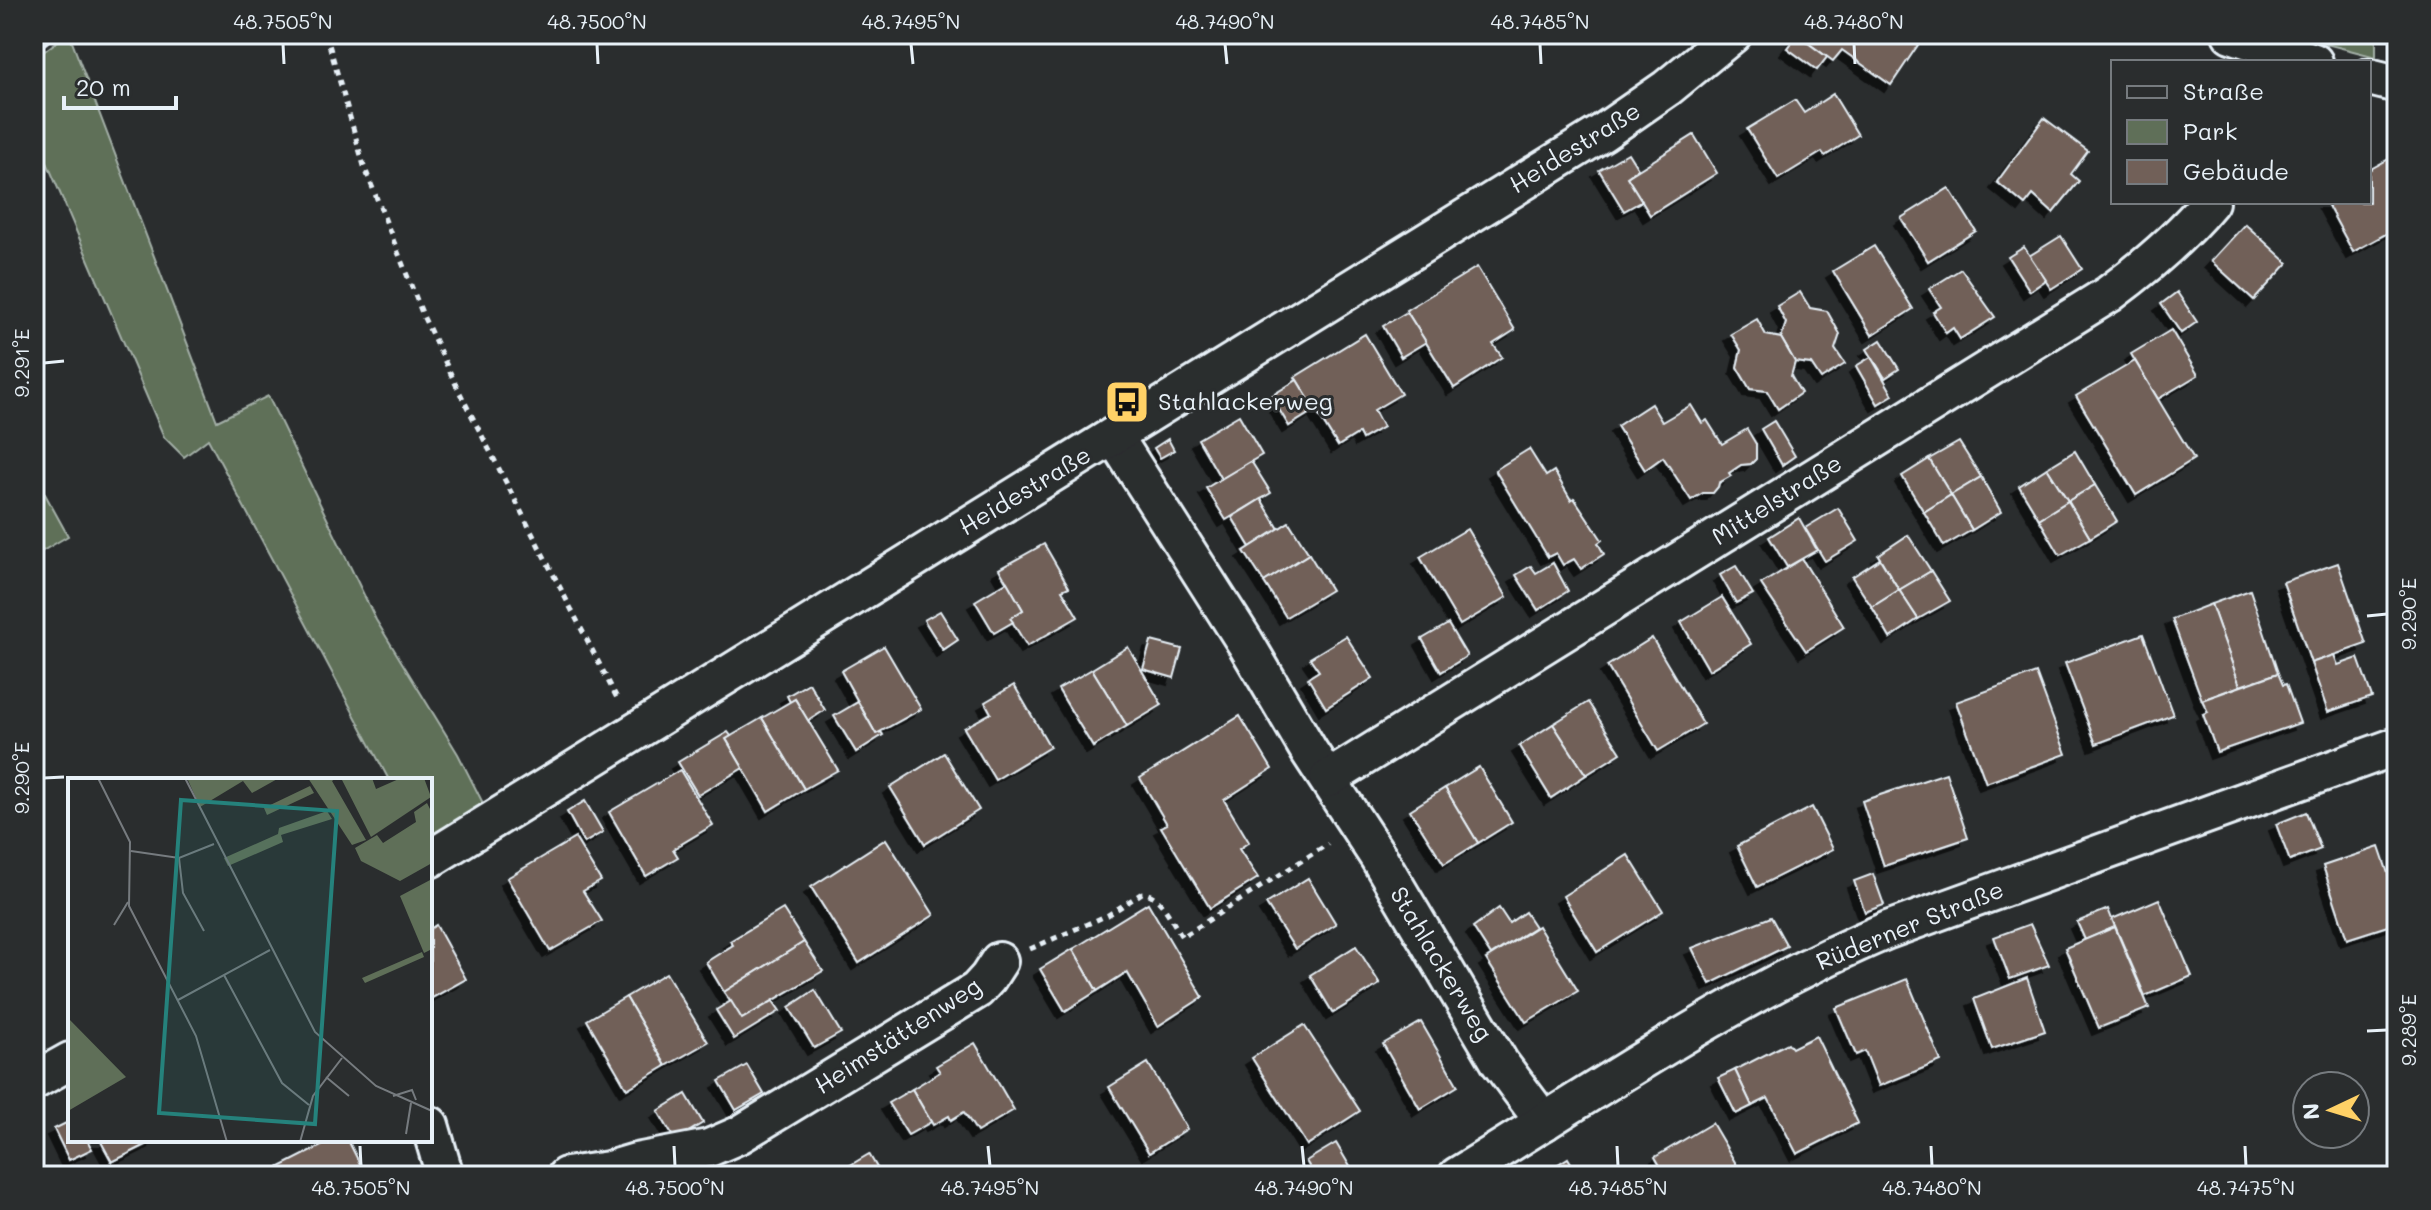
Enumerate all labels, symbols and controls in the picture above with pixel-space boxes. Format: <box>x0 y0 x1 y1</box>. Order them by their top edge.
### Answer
text: 48.7505°N <box>234 8 333 34</box>
text: 48.7500°N <box>547 8 647 34</box>
text: 48.7495°N <box>862 8 960 34</box>
text: 48.7490°N <box>1175 8 1275 34</box>
text: 48.7485°N <box>1491 8 1589 34</box>
text: 48.7480°N <box>1804 8 1904 34</box>
scale bar <box>64 60 176 110</box>
legend <box>2111 60 2371 204</box>
text: 20 m <box>76 71 131 102</box>
text: Straße <box>2183 75 2264 106</box>
street label: Heidestraße <box>1503 94 1645 199</box>
text: Park <box>2183 115 2237 146</box>
text: Gebäude <box>2183 155 2289 186</box>
text: 9.291°E <box>8 329 34 397</box>
bus stop icon: Stahlackerweg <box>1103 378 1151 426</box>
place label: Stahlackerweg <box>1158 385 1333 416</box>
street label: Heidestraße <box>953 438 1096 541</box>
street label: Mittelstraße <box>1705 446 1847 551</box>
text: 9.290°E <box>2395 578 2421 650</box>
text: 9.290°E <box>8 742 34 814</box>
inset map <box>68 778 432 1142</box>
street label: Rüderner Straße <box>1811 873 2008 976</box>
street label: Stahlackerweg <box>1384 880 1501 1046</box>
street label: Heimstättenweg <box>808 969 986 1100</box>
text: 9.289°E <box>2395 994 2421 1066</box>
north arrow <box>2291 1070 2371 1150</box>
text: N <box>2296 1102 2326 1121</box>
text: 48.7505°N <box>312 1174 411 1200</box>
text: 48.7500°N <box>625 1174 725 1200</box>
text: 48.7495°N <box>941 1174 1039 1200</box>
text: 48.7490°N <box>1254 1174 1354 1200</box>
text: 48.7485°N <box>1569 1174 1667 1200</box>
text: 48.7480°N <box>1882 1174 1982 1200</box>
text: 48.7475°N <box>2197 1174 2295 1200</box>

